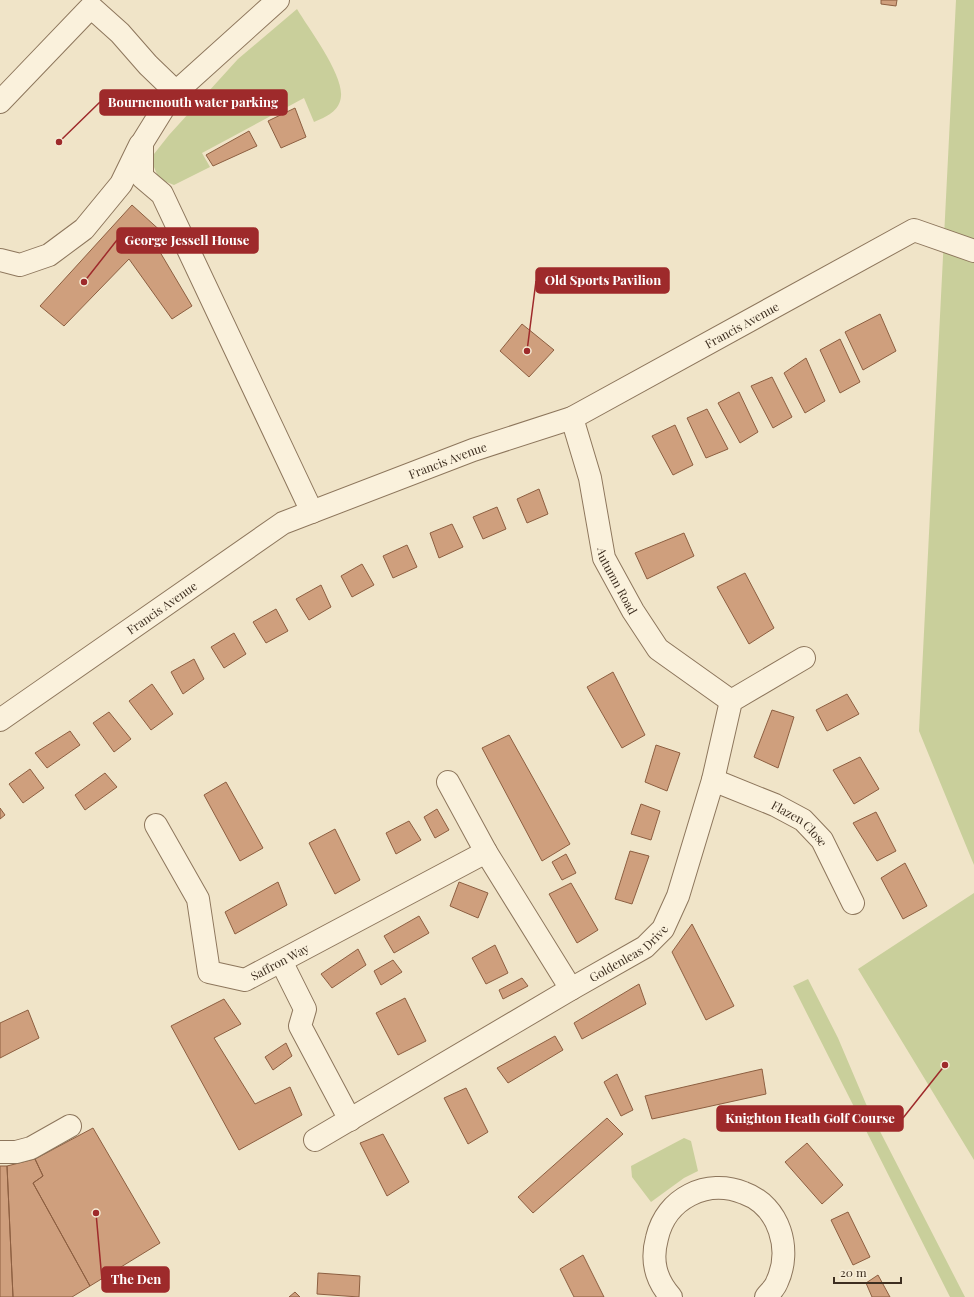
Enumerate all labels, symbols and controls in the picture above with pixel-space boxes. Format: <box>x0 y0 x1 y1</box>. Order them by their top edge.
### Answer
callout: Bournemouth water parking <box>100 90 287 115</box>
text: Bournemouth water parking <box>108 93 279 110</box>
callout: George Jessell House <box>117 228 258 253</box>
text: George Jessell House <box>125 231 250 248</box>
callout: Old Sports Pavilion <box>536 268 669 293</box>
text: Old Sports Pavilion <box>545 271 661 288</box>
street label: Francis Avenue <box>702 298 782 352</box>
street label: Francis Avenue <box>406 438 489 482</box>
street label: Autumn Road <box>594 545 641 617</box>
street label: Francis Avenue <box>123 577 200 638</box>
street label: Flazen Close <box>769 797 832 849</box>
street label: Goldenleas Drive <box>586 923 672 985</box>
street label: Saffron Way <box>248 940 312 984</box>
callout: Knighton Heath Golf Course <box>717 1106 903 1131</box>
text: Knighton Heath Golf Course <box>725 1109 895 1126</box>
scale bar <box>834 1259 901 1285</box>
text: 20 m <box>840 1264 867 1280</box>
callout: The Den <box>102 1267 169 1292</box>
text: The Den <box>111 1270 161 1287</box>

